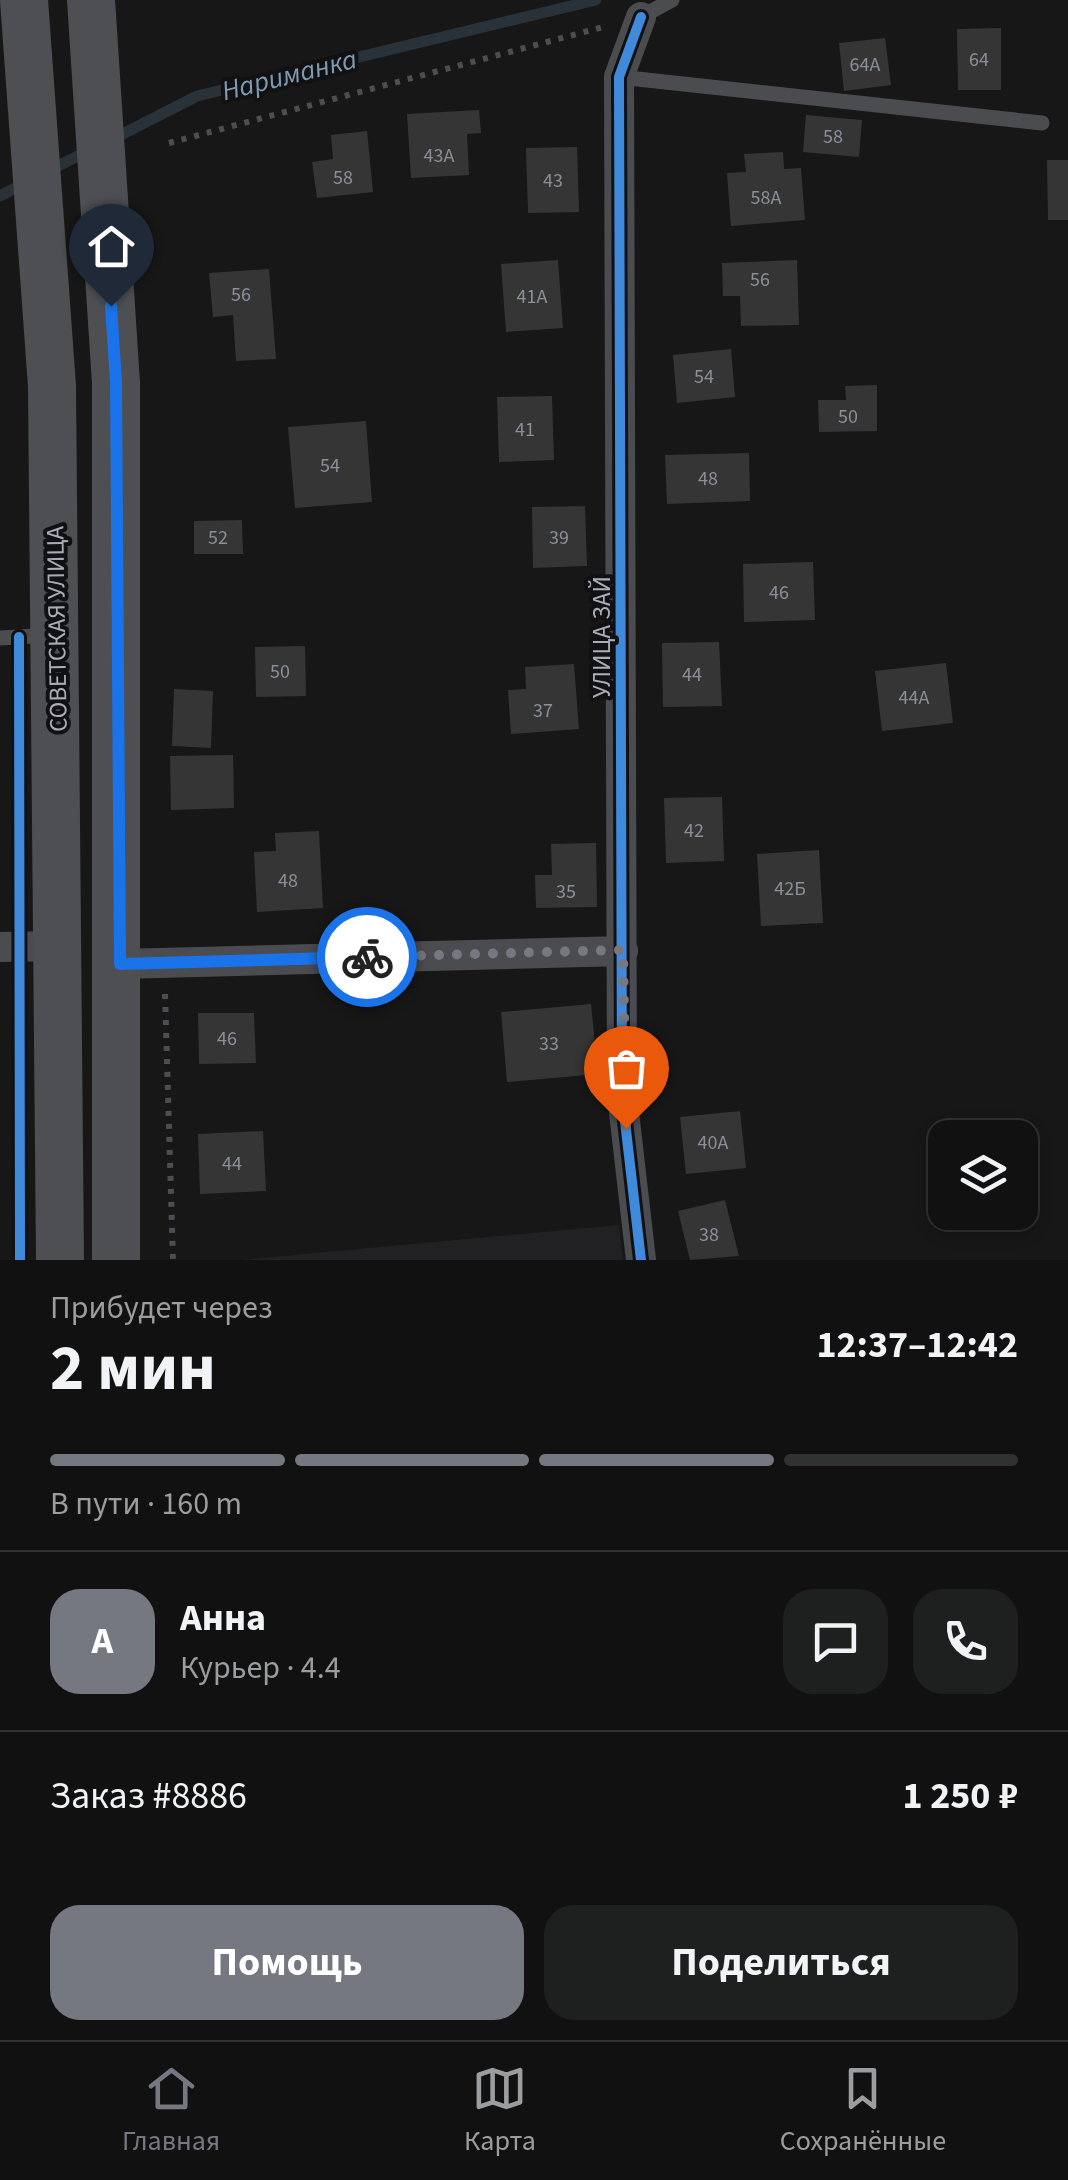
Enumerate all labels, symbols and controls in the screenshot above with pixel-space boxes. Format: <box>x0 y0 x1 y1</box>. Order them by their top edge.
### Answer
water label: Нариманка <box>217 39 361 111</box>
house number: 64 <box>969 46 989 74</box>
house number: 64А <box>850 51 880 79</box>
house number: 58 <box>823 123 843 151</box>
house number: 43А <box>424 142 454 170</box>
house number: 58 <box>333 164 353 192</box>
house number: 43 <box>543 167 563 195</box>
house number: 58А <box>751 184 781 212</box>
pin <box>69 204 154 307</box>
icon: home <box>84 219 139 274</box>
house number: 56 <box>750 266 770 294</box>
house number: 56 <box>231 281 251 309</box>
house number: 41А <box>517 283 547 311</box>
house number: 54 <box>694 363 714 391</box>
house number: 50 <box>838 403 858 431</box>
house number: 41 <box>515 416 535 444</box>
house number: 54 <box>320 452 340 480</box>
house number: 48 <box>698 465 718 493</box>
house number: 52 <box>208 524 228 552</box>
house number: 39 <box>549 524 569 552</box>
street label: СОВЕТСКАЯ УЛИЦА <box>37 525 77 732</box>
street label: УЛИЦА ЗАЙ <box>584 576 620 698</box>
house number: 46 <box>769 579 789 607</box>
house number: 50 <box>270 658 290 686</box>
house number: 44 <box>682 661 702 689</box>
house number: 44А <box>899 684 929 712</box>
house number: 37 <box>533 697 553 725</box>
house number: 42 <box>684 817 704 845</box>
house number: 48 <box>278 867 298 895</box>
house number: 42Б <box>774 875 806 903</box>
house number: 35 <box>556 878 576 906</box>
courier <box>317 907 417 1007</box>
icon: bike <box>340 930 395 985</box>
house number: 46 <box>217 1025 237 1053</box>
pin <box>584 1026 669 1129</box>
house number: 33 <box>539 1030 559 1058</box>
icon: bag <box>599 1041 654 1096</box>
map controls <box>928 1120 1038 1230</box>
button: layers <box>928 1120 1038 1230</box>
house number: 40А <box>698 1129 728 1157</box>
house number: 44 <box>222 1150 242 1178</box>
house number: 38 <box>699 1221 719 1249</box>
text: Прибудет через <box>50 1285 273 1331</box>
text: 12:37–12:42 <box>816 1318 1018 1372</box>
text: 2 мин <box>50 1322 216 1415</box>
text: В пути · 160 m <box>50 1481 242 1527</box>
button: chat <box>783 1589 888 1694</box>
button: phone <box>913 1589 1018 1694</box>
text: Анна <box>180 1591 266 1645</box>
text: А <box>92 1614 113 1668</box>
text: Курьер · 4.4 <box>180 1645 341 1691</box>
text: Заказ #8886 <box>50 1769 247 1823</box>
text: 1 250 ₽ <box>902 1769 1018 1823</box>
button: Помощь <box>50 1905 524 2020</box>
button: Поделиться <box>544 1905 1018 2020</box>
tab: Главная <box>122 2061 220 2161</box>
tab: Карта <box>464 2061 536 2161</box>
tab: Сохранённые <box>780 2061 946 2161</box>

